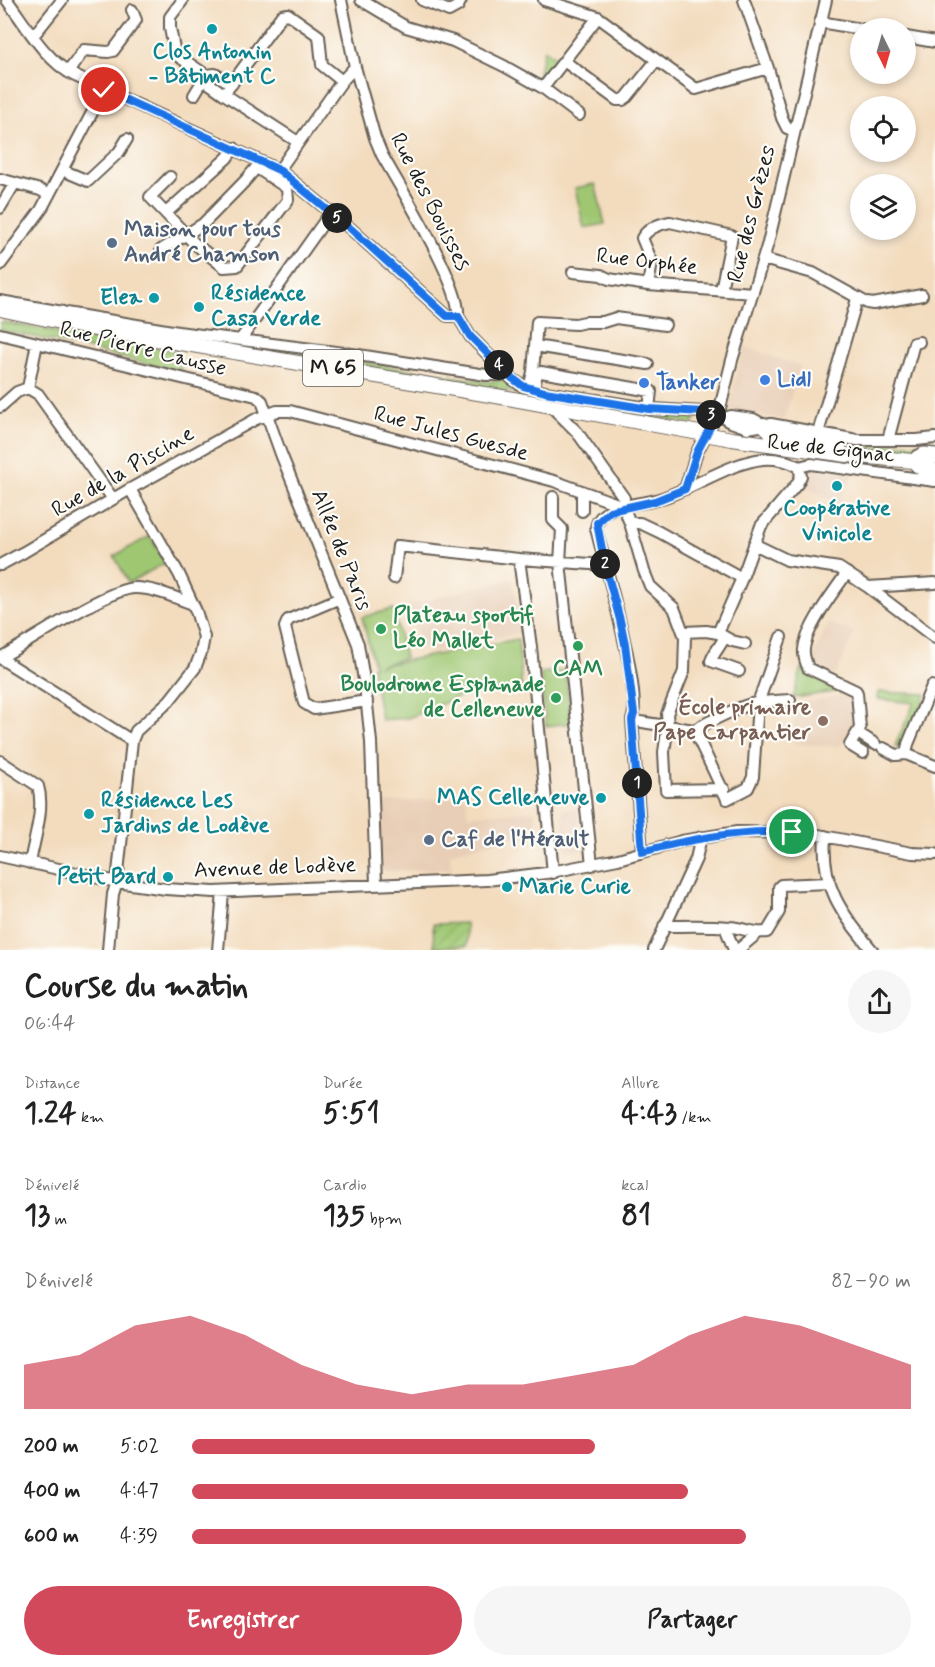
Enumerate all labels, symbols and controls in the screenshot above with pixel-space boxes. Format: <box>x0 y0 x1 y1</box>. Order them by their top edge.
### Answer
north arrow <box>850 18 916 84</box>
map controls <box>850 18 916 240</box>
marker: Clos Antonin - Bâtiment C <box>205 22 219 36</box>
place label: Clos Antonin - Bâtiment C <box>149 38 276 91</box>
pin <box>78 64 129 115</box>
icon: check <box>87 73 120 106</box>
button: locate <box>850 96 916 162</box>
street label: Rue des Bouisses <box>383 128 477 276</box>
street label: Rue des Grèzes <box>721 142 783 286</box>
button: layers <box>850 174 916 240</box>
pin: 5 <box>322 203 352 233</box>
text: 5 <box>332 207 342 228</box>
place label: Maison pour tous André Chamson <box>124 216 281 269</box>
marker: Maison pour tous André Chamson <box>105 236 119 250</box>
street label: Rue Orphée <box>595 242 699 282</box>
place label: Résidence Casa Verde <box>211 280 321 333</box>
place label: Elea <box>100 284 143 312</box>
marker: Elea <box>147 291 161 305</box>
marker: Résidence Casa Verde <box>192 300 206 314</box>
street label: Rue Pierre Causse <box>57 315 229 383</box>
road number: M 65 <box>303 350 363 386</box>
pin: 4 <box>484 350 514 380</box>
text: 4 <box>494 354 504 375</box>
place label: Lidl <box>777 366 812 394</box>
place label: Tanker <box>656 369 720 397</box>
marker: Lidl <box>758 373 772 387</box>
marker: Tanker <box>637 376 651 390</box>
street label: Rue Jules Guesde <box>371 400 532 468</box>
pin: 3 <box>696 400 726 430</box>
text: 3 <box>707 404 715 425</box>
street label: Rue de la Piscine <box>47 420 199 524</box>
street label: Rue de Gignac <box>766 428 896 473</box>
marker: Coopérative Vinicole <box>830 479 844 493</box>
street label: Allée de Paris <box>304 485 378 615</box>
place label: Coopérative Vinicole <box>783 495 891 548</box>
pin: 2 <box>590 549 620 579</box>
text: 2 <box>601 553 609 574</box>
place label: Plateau sportif Léo Mallet <box>393 602 534 655</box>
marker: Plateau sportif Léo Mallet <box>374 622 388 636</box>
marker: CAM <box>571 639 585 653</box>
place label: CAM <box>553 655 603 683</box>
place label: Boulodrome Esplanade de Celleneuve <box>340 671 545 724</box>
marker: Boulodrome Esplanade de Celleneuve <box>549 691 563 705</box>
place label: École primaire Pape Carpantier <box>653 692 812 747</box>
marker: École primaire Pape Carpantier <box>816 714 830 728</box>
pin: 1 <box>622 768 652 798</box>
text: 1 <box>633 772 641 793</box>
place label: MAS Celleneuve <box>437 784 590 812</box>
place label: Résidence Les Jardins de Lodève <box>101 787 270 840</box>
marker: MAS Celleneuve <box>594 791 608 805</box>
pin <box>766 806 817 857</box>
marker: Résidence Les Jardins de Lodève <box>82 807 96 821</box>
icon: arrive <box>775 815 808 848</box>
place label: Caf de l'Hérault <box>441 826 590 854</box>
marker: Caf de l'Hérault <box>422 833 436 847</box>
street label: Avenue de Lodève <box>193 851 357 885</box>
place label: Petit Bard <box>57 863 156 891</box>
marker: Petit Bard <box>161 870 175 884</box>
place label: Marie Curie <box>519 873 632 901</box>
marker: Marie Curie <box>500 880 514 894</box>
text: Course du matin <box>24 965 248 1009</box>
button: share <box>848 970 911 1033</box>
text: 06:44 <box>24 1010 75 1037</box>
text: Distance <box>24 1073 80 1094</box>
text: Durée <box>323 1073 363 1094</box>
text: Allure <box>621 1073 660 1094</box>
text: 1.24 <box>24 1094 77 1133</box>
text: 5:51 <box>323 1094 380 1133</box>
text: 4:43 <box>621 1094 677 1133</box>
text: km <box>77 1107 104 1128</box>
text: /km <box>677 1107 712 1128</box>
text: Dénivelé <box>24 1175 79 1196</box>
text: Cardio <box>323 1175 367 1196</box>
text: kcal <box>621 1175 648 1196</box>
text: 13 <box>24 1196 50 1235</box>
text: 135 <box>323 1196 365 1235</box>
text: 81 <box>621 1196 651 1235</box>
text: m <box>50 1209 67 1230</box>
text: bpm <box>365 1209 402 1230</box>
text: Dénivelé <box>24 1268 93 1295</box>
text: 82–90 m <box>831 1268 911 1295</box>
text: 200 m <box>24 1433 79 1460</box>
text: 5:02 <box>120 1433 159 1460</box>
text: 400 m <box>24 1478 80 1505</box>
text: 4:47 <box>120 1478 159 1505</box>
text: 600 m <box>24 1523 79 1550</box>
text: 4:39 <box>120 1523 158 1550</box>
button: Enregistrer <box>24 1586 462 1655</box>
button: Partager <box>474 1586 911 1655</box>

